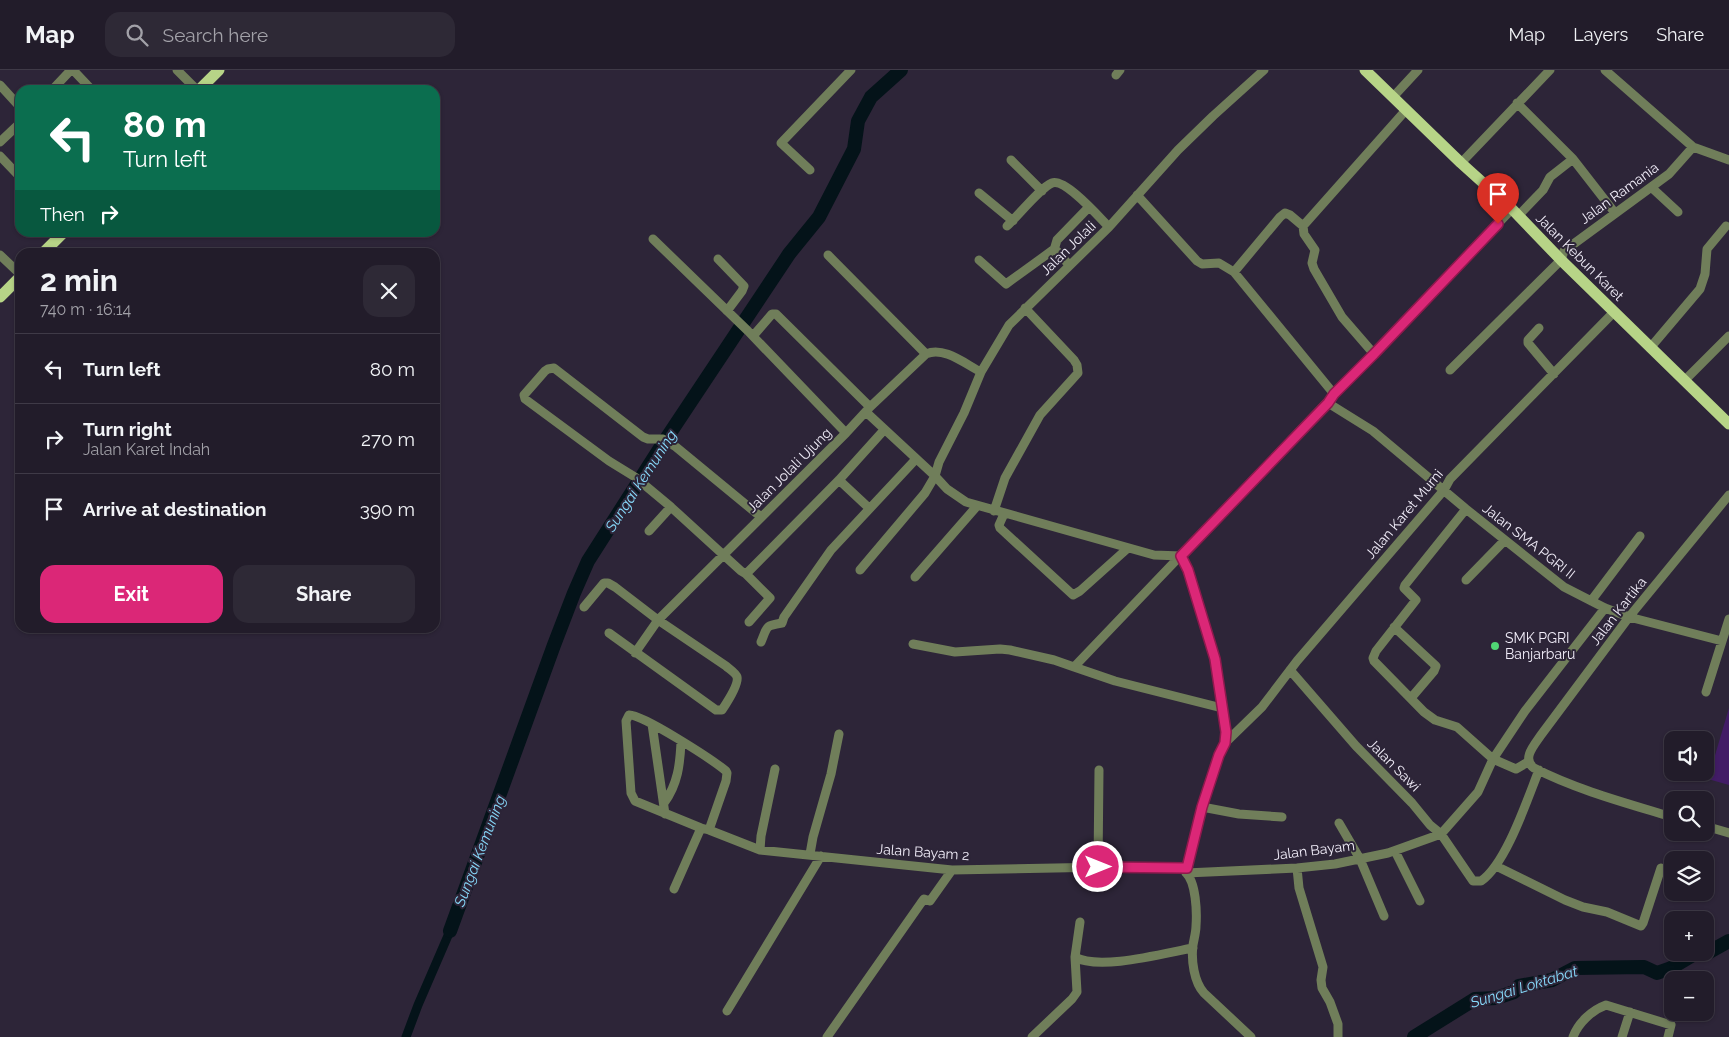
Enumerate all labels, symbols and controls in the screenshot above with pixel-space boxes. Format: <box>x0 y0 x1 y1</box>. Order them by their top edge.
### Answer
search box <box>105 12 455 57</box>
text: Map <box>25 20 75 49</box>
icon: search <box>123 21 151 49</box>
text: Search here <box>163 24 268 46</box>
text: Map <box>1509 24 1545 45</box>
text: Layers <box>1573 24 1628 45</box>
text: Share <box>1656 24 1704 45</box>
text: 80 m <box>123 104 207 145</box>
icon: left <box>40 105 105 170</box>
text: Turn left <box>123 146 207 172</box>
street label: Jalan Ramania <box>1577 159 1661 227</box>
pin <box>1477 173 1519 224</box>
icon: arrive <box>1484 180 1512 208</box>
icon: right <box>95 200 123 228</box>
text: Then <box>40 203 85 225</box>
street label: Jalan Kebun Karet <box>1533 210 1627 304</box>
street label: Jalan Jolali <box>1037 218 1099 278</box>
text: 2 min <box>40 263 118 298</box>
button: close <box>363 265 415 317</box>
text: 740 m · 16:14 <box>40 300 131 319</box>
icon: left <box>40 355 68 383</box>
text: Turn left <box>83 358 160 380</box>
text: 80 m <box>370 358 415 380</box>
text: Turn right <box>83 418 172 440</box>
icon: right <box>40 425 68 453</box>
street label: Jalan Jolali Ujung <box>744 425 834 515</box>
water label: Sungai Kemuning <box>601 427 681 536</box>
text: 270 m <box>361 428 415 450</box>
text: Jalan Karet Indah <box>83 440 210 459</box>
street label: Jalan Karet Murni <box>1362 466 1446 562</box>
icon: arrive <box>40 495 68 523</box>
text: Arrive at destination <box>83 498 267 520</box>
text: 390 m <box>360 498 415 520</box>
street label: Jalan SMA PGRI II <box>1480 500 1578 582</box>
button: Exit <box>40 565 223 623</box>
button: Share <box>233 565 415 623</box>
street label: Jalan Kartika <box>1587 574 1649 648</box>
place label: SMK PGRI Banjarbaru <box>1505 630 1575 662</box>
marker: SMK PGRI Banjarbaru <box>1489 640 1501 652</box>
map controls <box>1664 731 1714 1021</box>
button: sound <box>1664 731 1714 781</box>
street label: Jalan Sawi <box>1364 735 1424 795</box>
button: search <box>1664 791 1714 841</box>
water label: Sungai Kemuning <box>450 793 510 910</box>
street label: Jalan Bayam <box>1272 837 1356 863</box>
position arrow <box>1071 840 1123 892</box>
street label: Jalan Bayam 2 <box>876 841 970 863</box>
button: layers <box>1664 851 1714 901</box>
button: + <box>1664 911 1714 961</box>
water label: Sungai Loktabat <box>1467 962 1580 1012</box>
button: − <box>1664 971 1714 1021</box>

